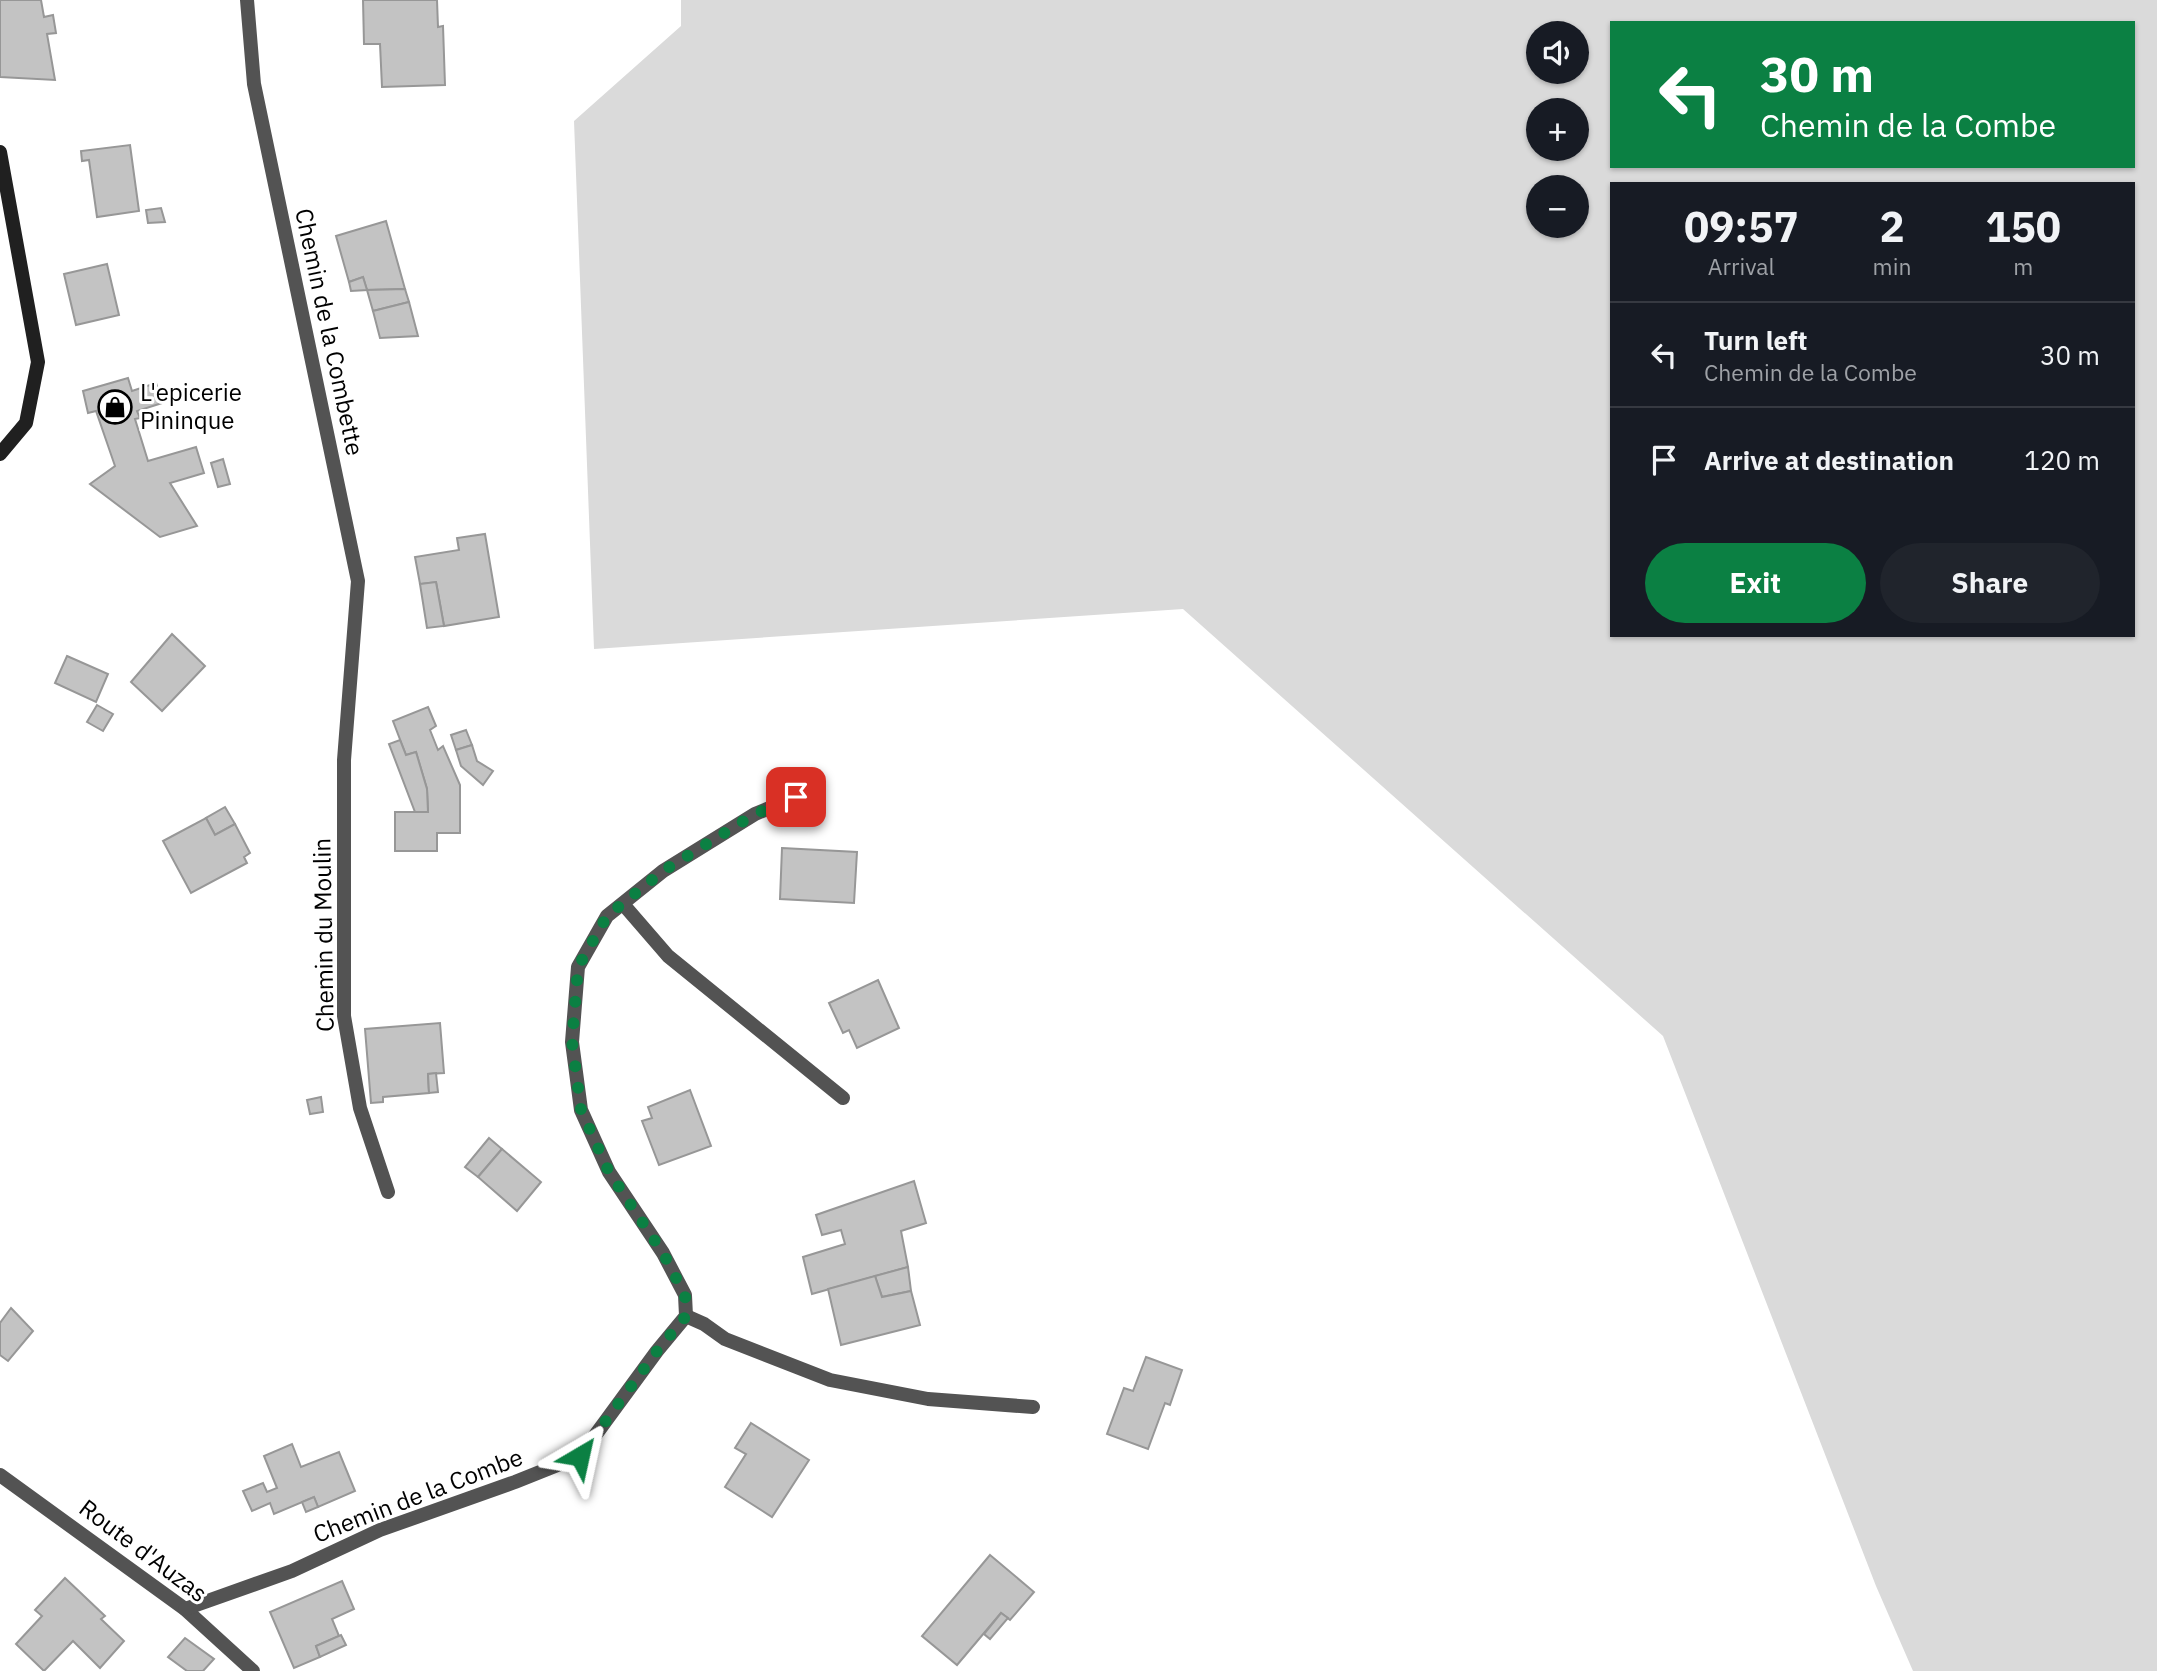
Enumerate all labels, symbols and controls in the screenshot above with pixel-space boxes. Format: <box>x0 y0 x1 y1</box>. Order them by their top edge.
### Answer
map controls <box>1526 21 1589 238</box>
button: sound <box>1526 21 1589 84</box>
text: 30 m <box>1760 42 1874 105</box>
icon: left <box>1645 49 1736 140</box>
button: + <box>1526 98 1589 161</box>
text: Chemin de la Combe <box>1760 104 2056 146</box>
button: − <box>1526 175 1589 238</box>
text: 09:57 <box>1684 199 1799 254</box>
text: 2 <box>1879 199 1905 254</box>
text: 150 <box>1985 199 2061 254</box>
street label: Chemin de la Combette <box>288 205 372 458</box>
text: Arrival <box>1708 251 1775 281</box>
text: min <box>1873 251 1911 281</box>
text: m <box>2013 251 2033 281</box>
text: Turn left <box>1704 323 1807 357</box>
icon: left <box>1645 336 1683 374</box>
text: 30 m <box>2040 338 2100 372</box>
text: Chemin de la Combe <box>1704 357 1917 387</box>
place label: L'epicerie Pininque <box>140 376 242 436</box>
shop icon: L'epicerie Pininque <box>96 388 134 426</box>
icon: arrive <box>1645 441 1683 479</box>
text: Arrive at destination <box>1704 443 1954 477</box>
text: 120 m <box>2024 443 2100 477</box>
button: Exit <box>1645 543 1866 623</box>
button: Share <box>1880 543 2100 623</box>
pin <box>766 767 826 827</box>
icon: arrive <box>777 778 815 816</box>
street label: Chemin du Moulin <box>305 838 341 1032</box>
position arrow <box>543 1419 617 1493</box>
street label: Chemin de la Combe <box>308 1440 527 1550</box>
street label: Route d'Auzas <box>73 1492 214 1609</box>

